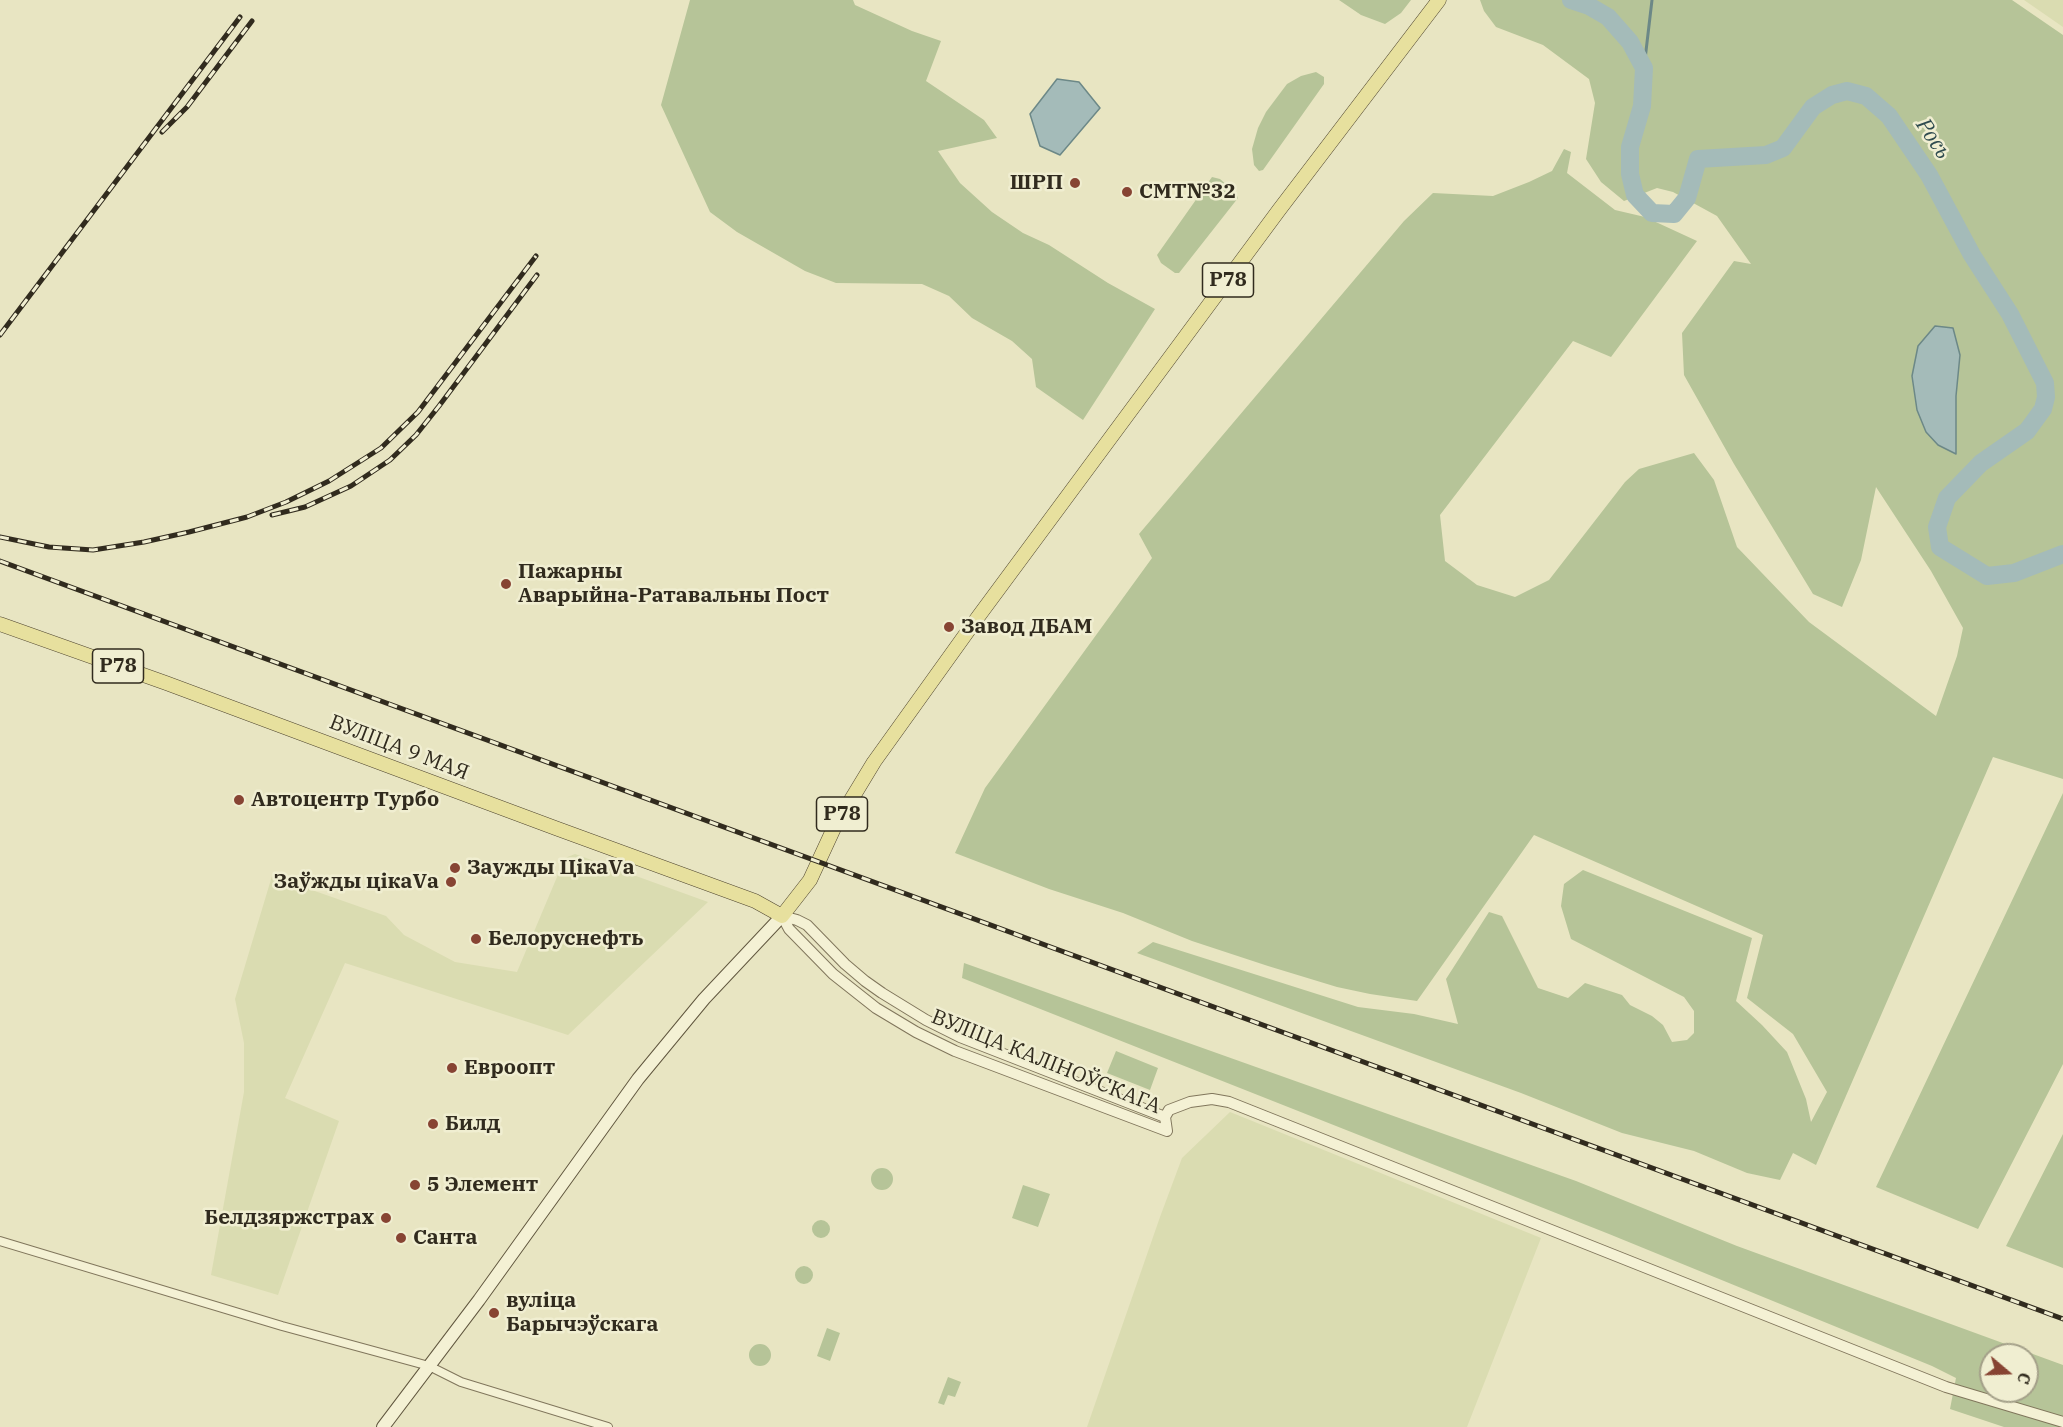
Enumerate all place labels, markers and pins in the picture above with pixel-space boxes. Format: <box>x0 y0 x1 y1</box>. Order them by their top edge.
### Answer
place label: ШРП <box>1010 170 1063 196</box>
marker: ШРП <box>1068 176 1082 190</box>
place label: СМТ№32 <box>1139 179 1236 205</box>
marker: СМТ№32 <box>1120 185 1134 199</box>
place label: Пажарны Аварыйна-Ратавальны Пост <box>518 559 829 609</box>
marker: Пажарны Аварыйна-Ратавальны Пост <box>499 577 513 591</box>
place label: Завод ДБАМ <box>961 614 1092 640</box>
marker: Завод ДБАМ <box>942 620 956 634</box>
place label: Автоцентр Турбо <box>251 787 439 813</box>
marker: Автоцентр Турбо <box>232 793 246 807</box>
place label: Заужды ЦікаVа <box>467 855 635 881</box>
marker: Заужды ЦікаVа <box>448 861 462 875</box>
place label: Заўжды цікаVа <box>274 869 439 895</box>
marker: Заўжды цікаVа <box>444 875 458 889</box>
place label: Белоруснефть <box>488 926 643 952</box>
marker: Белоруснефть <box>469 932 483 946</box>
place label: Евроопт <box>464 1055 555 1081</box>
marker: Евроопт <box>445 1061 459 1075</box>
place label: Билд <box>445 1111 500 1137</box>
marker: Билд <box>426 1117 440 1131</box>
place label: 5 Элемент <box>427 1172 538 1198</box>
marker: 5 Элемент <box>408 1178 422 1192</box>
place label: Белдзяржстрах <box>204 1205 374 1231</box>
marker: Белдзяржстрах <box>379 1211 393 1225</box>
place label: Санта <box>413 1225 478 1251</box>
marker: Санта <box>394 1231 408 1245</box>
place label: вуліца Барычэўскага <box>506 1288 658 1338</box>
marker: вуліца Барычэўскага <box>487 1306 501 1320</box>

